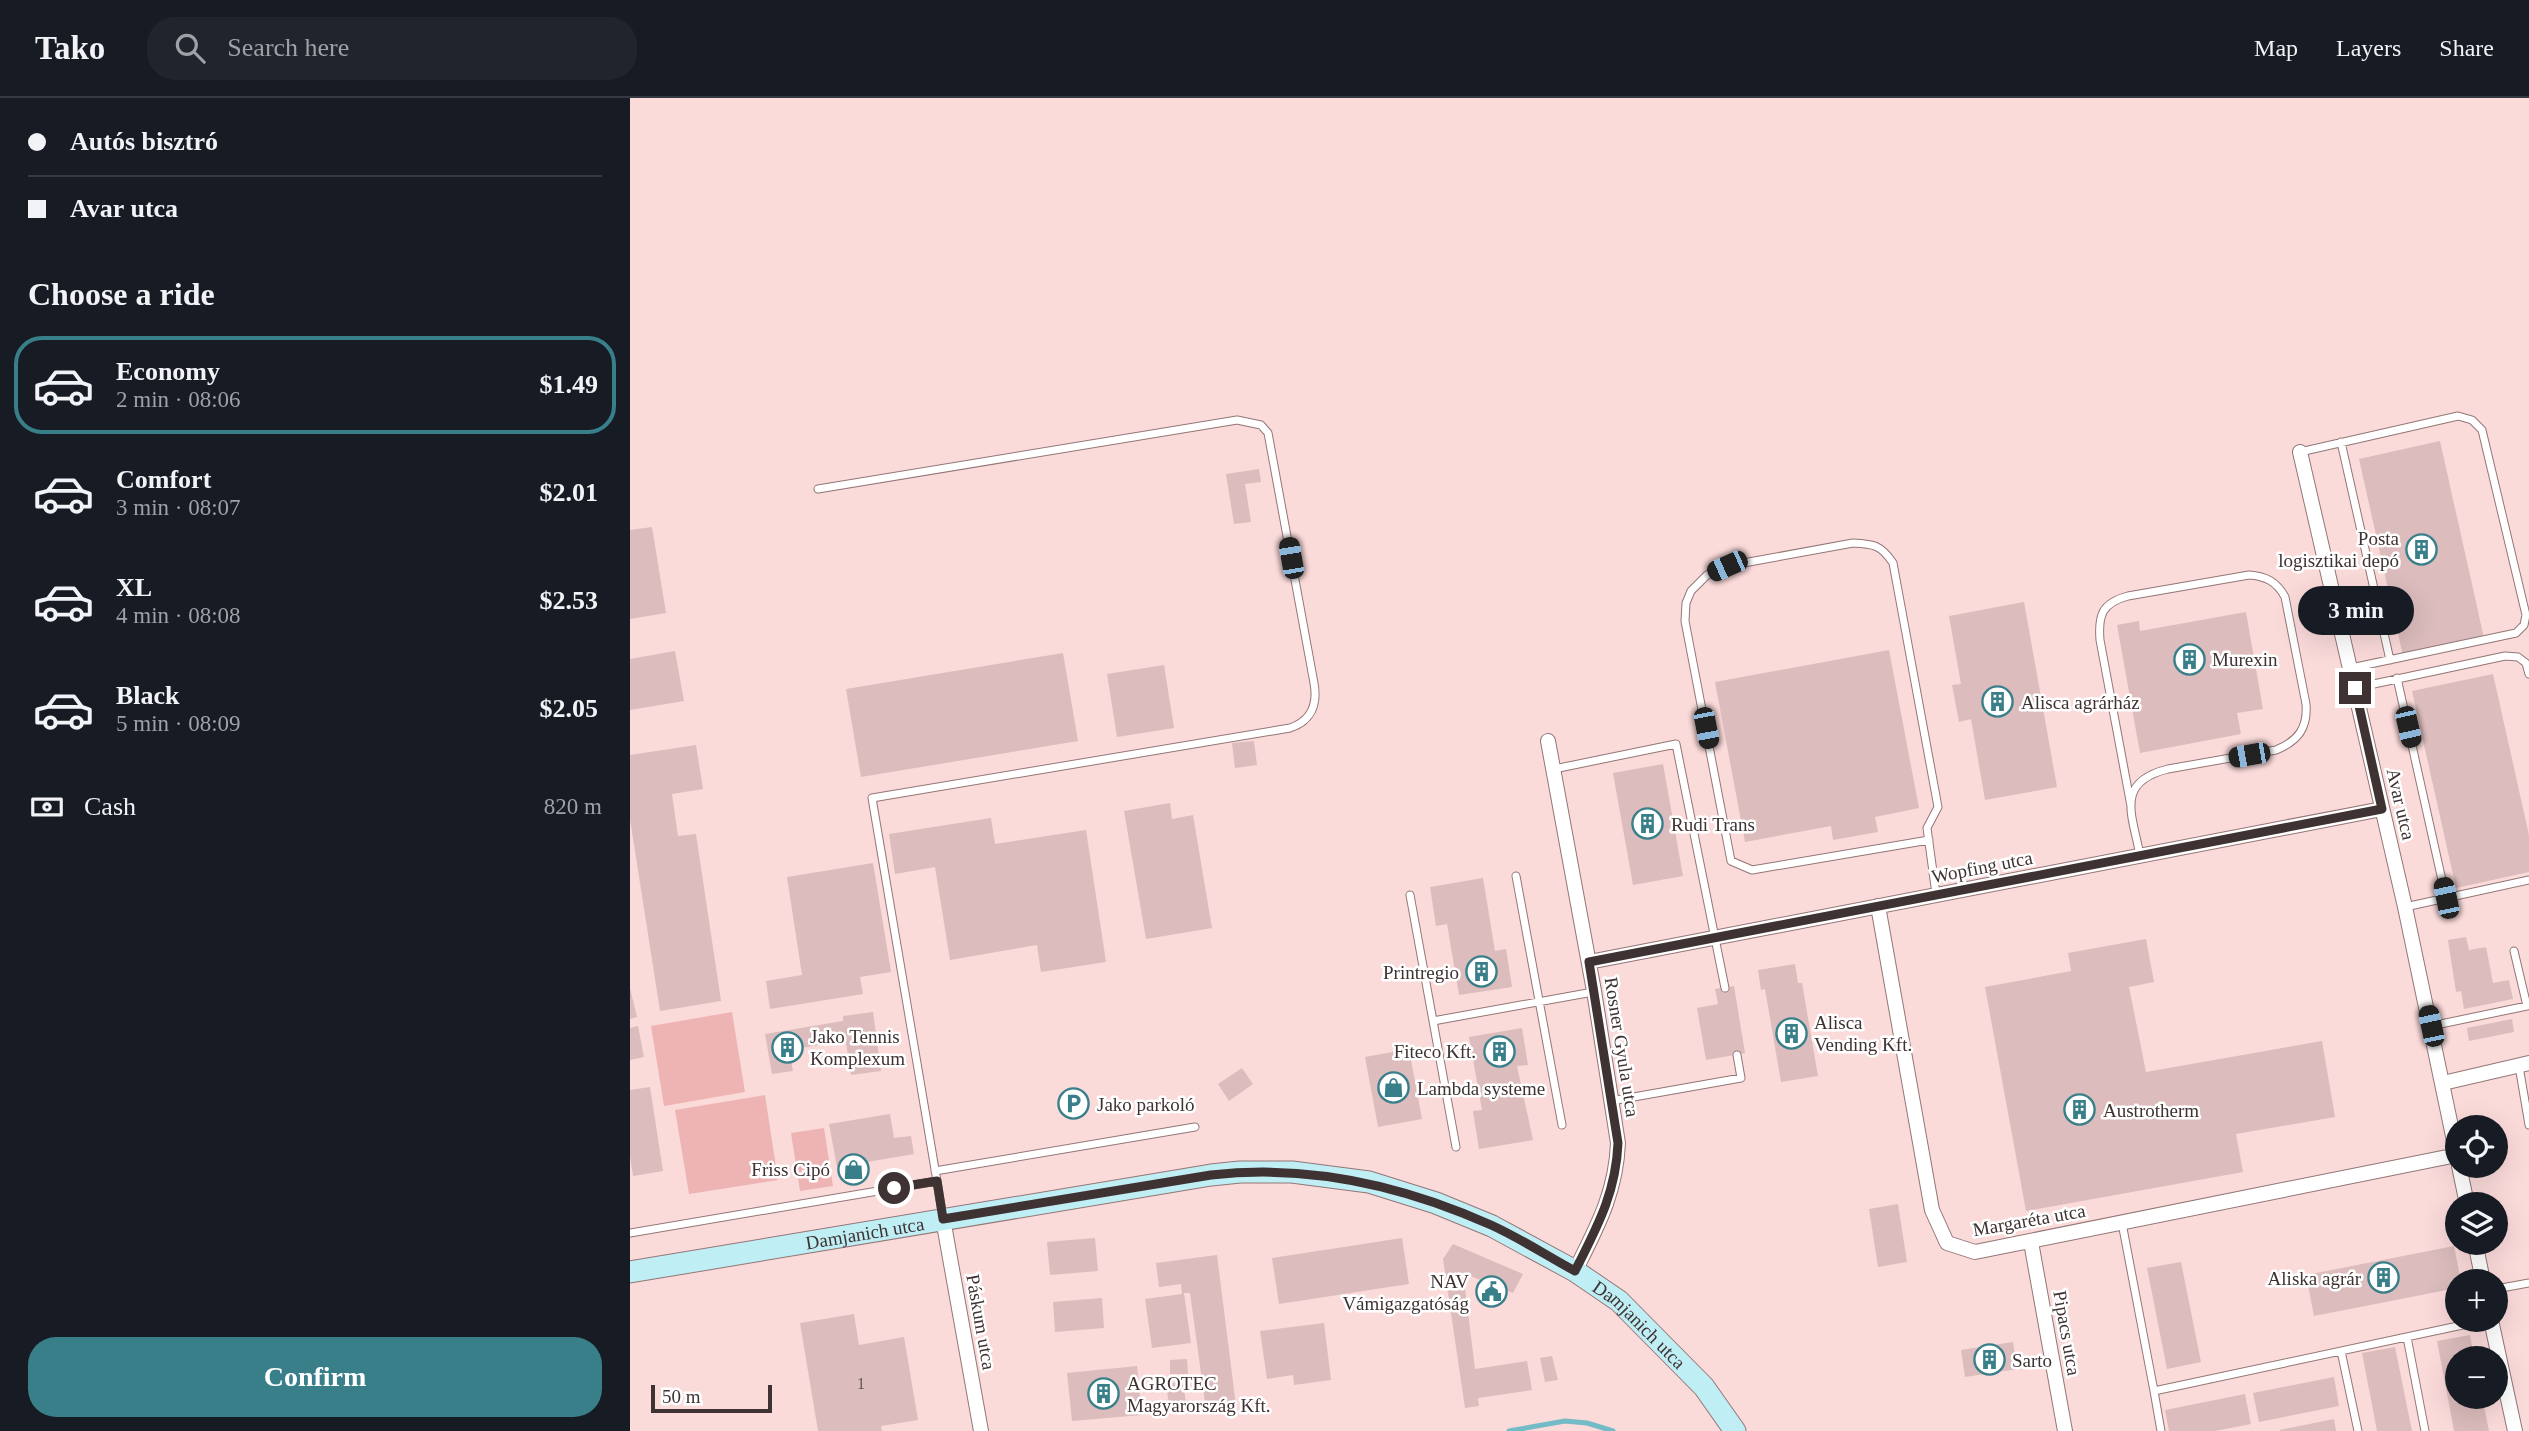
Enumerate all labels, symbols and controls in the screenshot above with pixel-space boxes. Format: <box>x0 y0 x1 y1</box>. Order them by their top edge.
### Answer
search box <box>147 17 637 80</box>
icon: search <box>171 29 209 67</box>
text: Tako <box>35 30 105 66</box>
text: Search here <box>227 33 349 62</box>
text: Map <box>2254 35 2298 61</box>
text: Layers <box>2336 35 2401 61</box>
text: Share <box>2439 35 2494 61</box>
text: Autós bisztró <box>70 127 218 156</box>
text: Avar utca <box>70 194 178 223</box>
text: Choose a ride <box>28 276 215 312</box>
icon: car <box>32 354 95 417</box>
text: Economy <box>116 357 220 386</box>
text: $1.49 <box>540 370 598 399</box>
text: 2 min · 08:06 <box>116 387 241 412</box>
icon: car <box>32 462 95 525</box>
text: Comfort <box>116 465 211 494</box>
text: $2.01 <box>540 478 598 507</box>
text: 3 min · 08:07 <box>116 495 241 520</box>
place label: Posta logisztikai depó <box>2278 528 2400 571</box>
building icon: Posta logisztikai depó <box>2405 532 2439 566</box>
car <box>1278 535 1305 581</box>
car <box>1704 548 1751 584</box>
icon: car <box>32 570 95 633</box>
text: XL <box>116 573 152 602</box>
text: $2.53 <box>540 586 598 615</box>
callout: 3 min <box>2297 587 2413 636</box>
text: 3 min <box>2328 598 2384 623</box>
text: 4 min · 08:08 <box>116 603 241 628</box>
building icon: Murexin <box>2172 642 2206 676</box>
place label: Murexin <box>2212 649 2278 670</box>
route end <box>2339 672 2371 704</box>
icon: car <box>32 678 95 741</box>
text: Black <box>116 681 180 710</box>
building icon: Alisca agrárház <box>1981 685 2015 719</box>
place label: Alisca agrárház <box>2021 692 2140 713</box>
text: $2.05 <box>540 694 598 723</box>
car <box>2394 704 2423 750</box>
car <box>1692 705 1721 751</box>
text: 5 min · 08:09 <box>116 711 241 736</box>
car <box>2227 741 2272 769</box>
street label: Avar utca <box>2383 766 2420 842</box>
icon: cash <box>28 788 66 826</box>
text: Cash <box>84 792 136 821</box>
text: 820 m <box>544 794 602 819</box>
building icon: Rudi Trans <box>1631 807 1665 841</box>
place label: Rudi Trans <box>1671 814 1755 835</box>
street label: Wopfing utca <box>1930 847 2035 887</box>
car <box>2432 875 2461 921</box>
building icon: Printregio <box>1465 955 1499 989</box>
place label: Printregio <box>1383 962 1459 983</box>
street label: Rosner Gyula utca <box>1601 976 1644 1119</box>
car <box>2417 1003 2446 1049</box>
place label: Alisca Vending Kft. <box>1814 1012 1912 1055</box>
building icon: Alisca Vending Kft. <box>1774 1016 1808 1050</box>
place label: Jako Tennis Komplexum <box>810 1026 905 1069</box>
building icon: Jako Tennis Komplexum <box>770 1030 804 1064</box>
building icon: Fiteco Kft. <box>1482 1034 1516 1068</box>
place label: Fiteco Kft. <box>1394 1041 1476 1062</box>
shop icon: Lambda systeme <box>1377 1071 1411 1105</box>
place label: Lambda systeme <box>1417 1078 1545 1099</box>
parking icon: Jako parkoló <box>1057 1087 1091 1121</box>
building icon: Austrotherm <box>2063 1093 2097 1127</box>
place label: Jako parkoló <box>1097 1094 1195 1115</box>
place label: Austrotherm <box>2103 1100 2199 1121</box>
map controls <box>2445 1115 2508 1409</box>
button: locate <box>2445 1115 2508 1178</box>
shop icon: Friss Cipó <box>836 1152 870 1186</box>
place label: Friss Cipó <box>751 1159 830 1180</box>
route start <box>878 1172 910 1204</box>
button: layers <box>2445 1192 2508 1255</box>
street label: Margaréta utca <box>1971 1200 2088 1240</box>
street label: Damjanich utca <box>804 1212 926 1253</box>
building icon: Aliska agrár <box>2367 1261 2401 1295</box>
place label: Aliska agrár <box>2268 1268 2362 1289</box>
button: + <box>2445 1269 2508 1332</box>
place label: NAV Vámigazgatóság <box>1342 1271 1469 1314</box>
street label: Páskum utca <box>962 1273 1000 1372</box>
public building icon: NAV Vámigazgatóság <box>1475 1275 1509 1309</box>
street label: Damjanich utca <box>1589 1276 1691 1373</box>
street label: Pipacs utca <box>2049 1289 2085 1378</box>
button: Confirm <box>28 1337 602 1417</box>
building icon: Sarto <box>1972 1343 2006 1377</box>
button: − <box>2445 1346 2508 1409</box>
place label: Sarto <box>2012 1350 2052 1371</box>
place label: AGROTEC Magyarország Kft. <box>1127 1373 1271 1416</box>
house number: 1 <box>857 1375 865 1392</box>
building icon: AGROTEC Magyarország Kft. <box>1087 1377 1121 1411</box>
scale bar <box>651 1382 772 1414</box>
text: 50 m <box>662 1386 701 1407</box>

